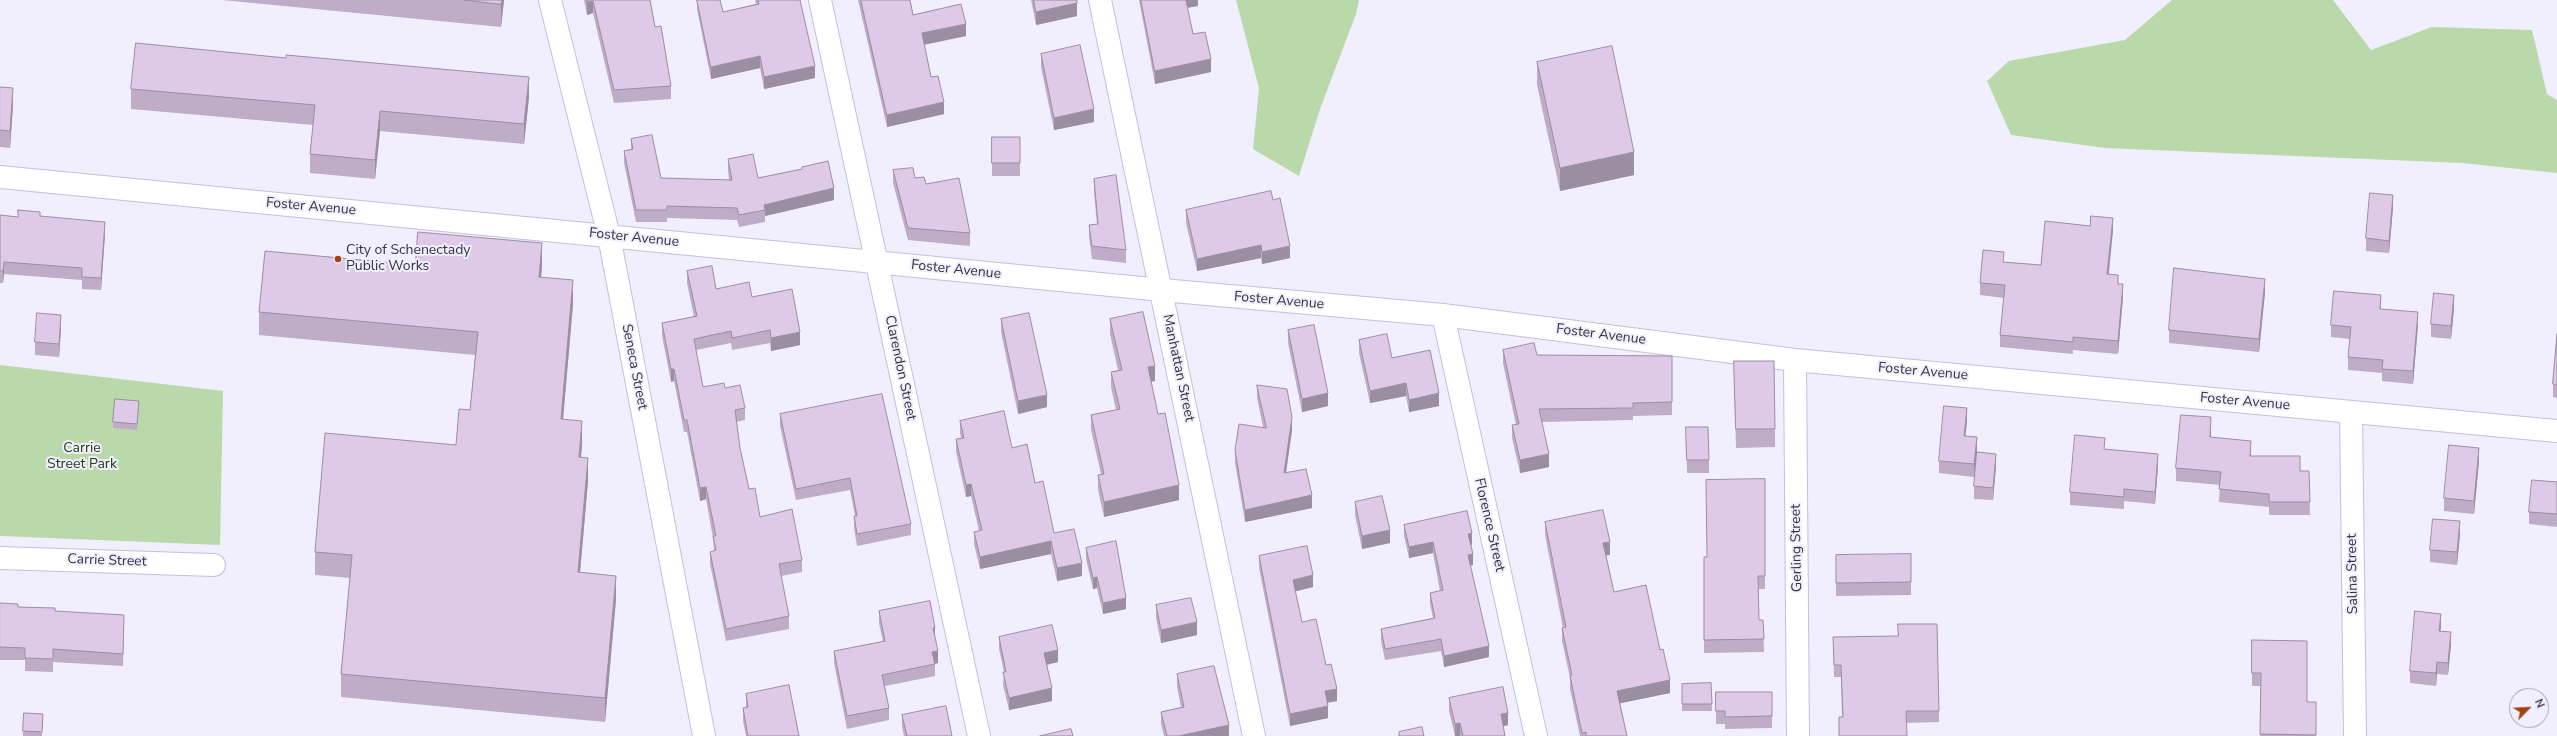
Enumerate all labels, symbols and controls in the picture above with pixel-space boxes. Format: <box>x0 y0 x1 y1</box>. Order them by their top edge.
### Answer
street label: Foster Avenue <box>265 195 357 219</box>
street label: Foster Avenue <box>588 225 680 251</box>
place label: City of Schenectady Public Works <box>346 243 470 276</box>
marker: City of Schenectady Public Works <box>333 254 343 264</box>
street label: Foster Avenue <box>910 257 1002 283</box>
street label: Foster Avenue <box>1233 289 1325 313</box>
street label: Manhattan Street <box>1158 313 1198 423</box>
street label: Clarendon Street <box>881 314 919 422</box>
street label: Foster Avenue <box>1555 321 1647 349</box>
street label: Seneca Street <box>617 323 651 411</box>
street label: Foster Avenue <box>1877 360 1969 384</box>
street label: Foster Avenue <box>2199 390 2291 414</box>
park label: Carrie Street Park <box>47 441 117 474</box>
street label: Florence Street <box>1470 477 1508 573</box>
street label: Gerling Street <box>1788 504 1806 592</box>
street label: Salina Street <box>2344 534 2362 614</box>
street label: Carrie Street <box>67 551 147 571</box>
north arrow <box>2509 688 2549 728</box>
text: N <box>2531 697 2548 710</box>

